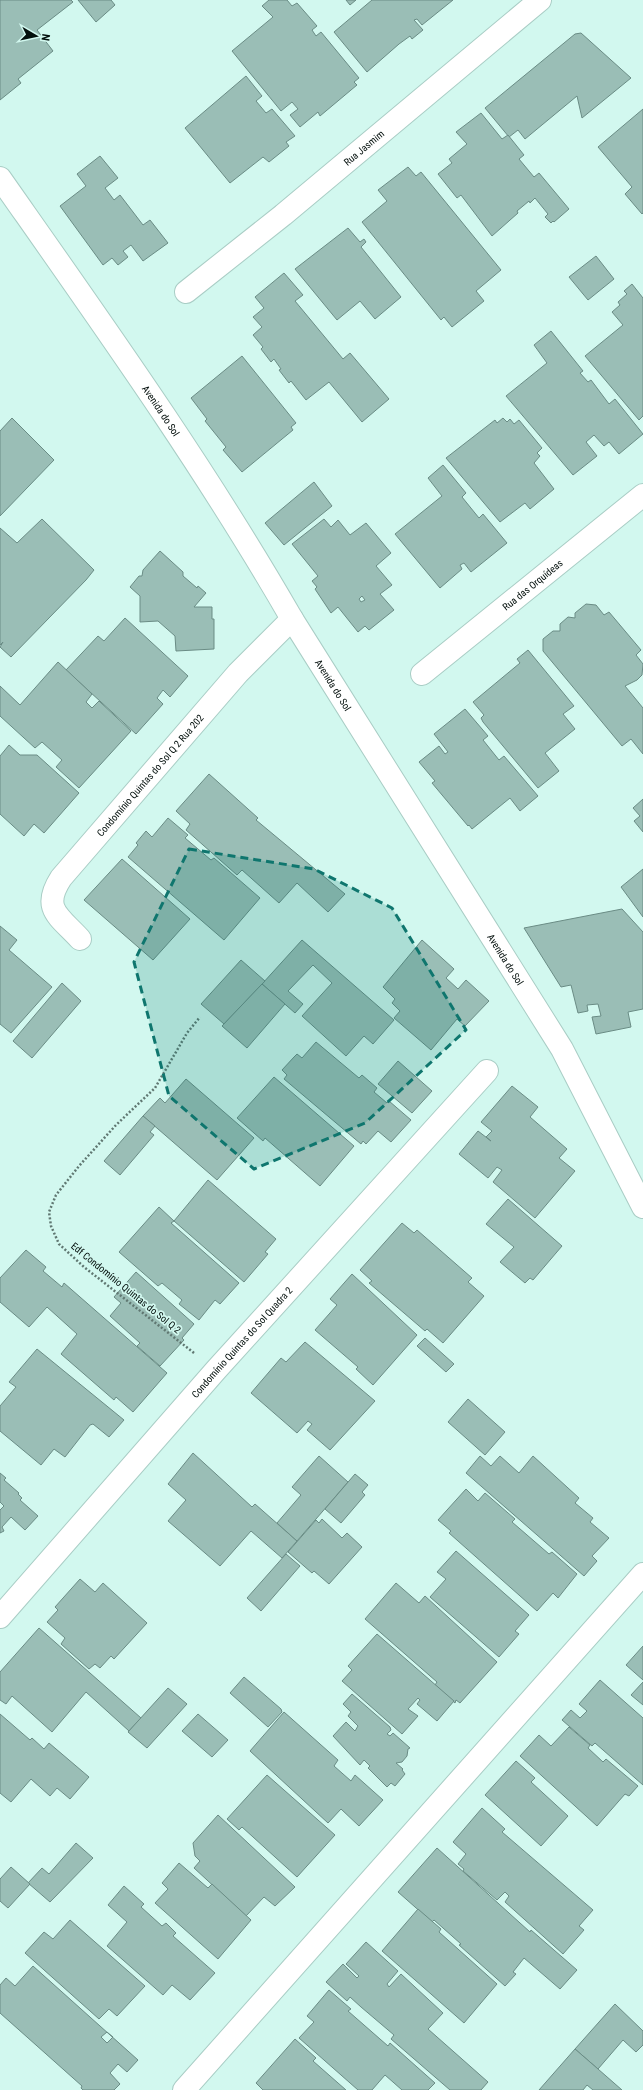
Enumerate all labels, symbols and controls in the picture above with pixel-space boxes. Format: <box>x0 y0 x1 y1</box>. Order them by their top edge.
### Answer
north arrow <box>16 16 56 56</box>
text: N <box>38 33 52 42</box>
street label: Rua Jasmim <box>341 128 386 167</box>
street label: Avenida do Sol <box>140 383 182 438</box>
street label: Rua das Orquídeas <box>500 557 565 612</box>
street label: Avenida do Sol <box>313 657 354 713</box>
street label: Condomínio Quintas do Sol Q 2 Rua 202 <box>94 712 205 838</box>
street label: Avenida do Sol <box>486 932 526 987</box>
street label: Edf Condomínio Quintas do Sol Q 2 <box>69 1240 183 1336</box>
street label: Condomínio Quintas do Sol Quadra 2 <box>189 1284 294 1400</box>

